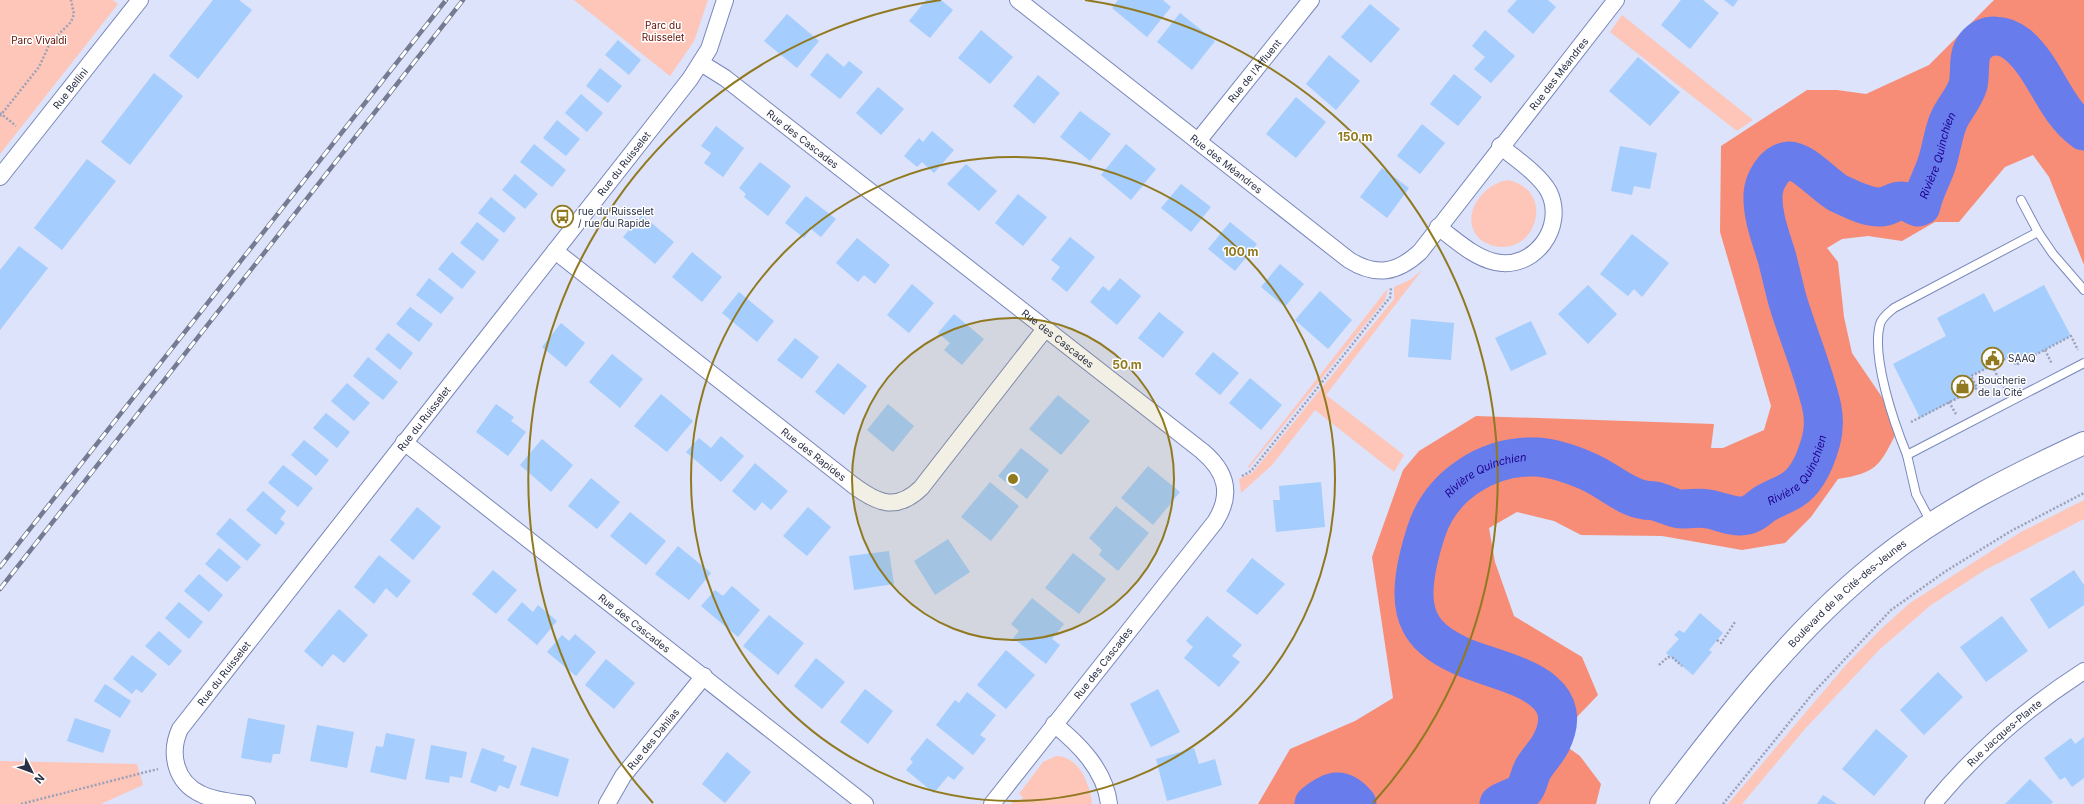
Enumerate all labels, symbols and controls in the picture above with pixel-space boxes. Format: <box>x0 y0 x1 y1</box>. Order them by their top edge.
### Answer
park label: Parc du Ruisselet <box>642 19 685 43</box>
park label: Parc Vivaldi <box>11 34 67 46</box>
street label: Rue des Méandres <box>1527 35 1591 112</box>
street label: Rue de l'Affluent <box>1225 36 1284 105</box>
street label: Rue Bellini <box>50 65 90 111</box>
street label: Rue des Cascades <box>764 107 841 171</box>
water label: Rivière Quinchien <box>1916 109 1959 201</box>
street label: Rue du Ruisselet <box>595 128 653 198</box>
text: 150 m <box>1338 129 1372 144</box>
street label: Rue des Méandres <box>1188 132 1265 196</box>
bus stop icon: rue du Ruisselet / rue du Rapide <box>549 204 575 230</box>
place label: rue du Ruisselet / rue du Rapide <box>578 205 655 229</box>
text: 100 m <box>1223 244 1259 259</box>
street label: Rue des Cascades <box>1020 307 1096 370</box>
public building icon: SAAQ <box>1979 345 2005 371</box>
place label: SAAQ <box>2008 352 2036 364</box>
text: 50 m <box>1112 357 1142 372</box>
shop icon: Boucherie de la Cité <box>1949 373 1975 399</box>
place label: Boucherie de la Cité <box>1978 374 2026 398</box>
street label: Rue du Ruisselet <box>395 383 453 453</box>
street label: Rue des Rapides <box>779 425 848 483</box>
water label: Rivière Quinchien <box>1765 433 1829 508</box>
water label: Rivière Quinchien <box>1442 450 1527 500</box>
centre of rings <box>1006 472 1020 486</box>
street label: Boulevard de la Cité-des-Jeunes <box>1785 537 1909 650</box>
street label: Rue des Cascades <box>596 591 673 655</box>
street label: Rue des Cascades <box>1071 625 1135 701</box>
street label: Rue du Ruisselet <box>195 638 253 708</box>
street label: Rue Jacques-Plante <box>1964 697 2044 769</box>
street label: Rue des Dahlias <box>625 706 682 772</box>
north arrow <box>12 752 52 792</box>
text: N <box>31 771 47 786</box>

